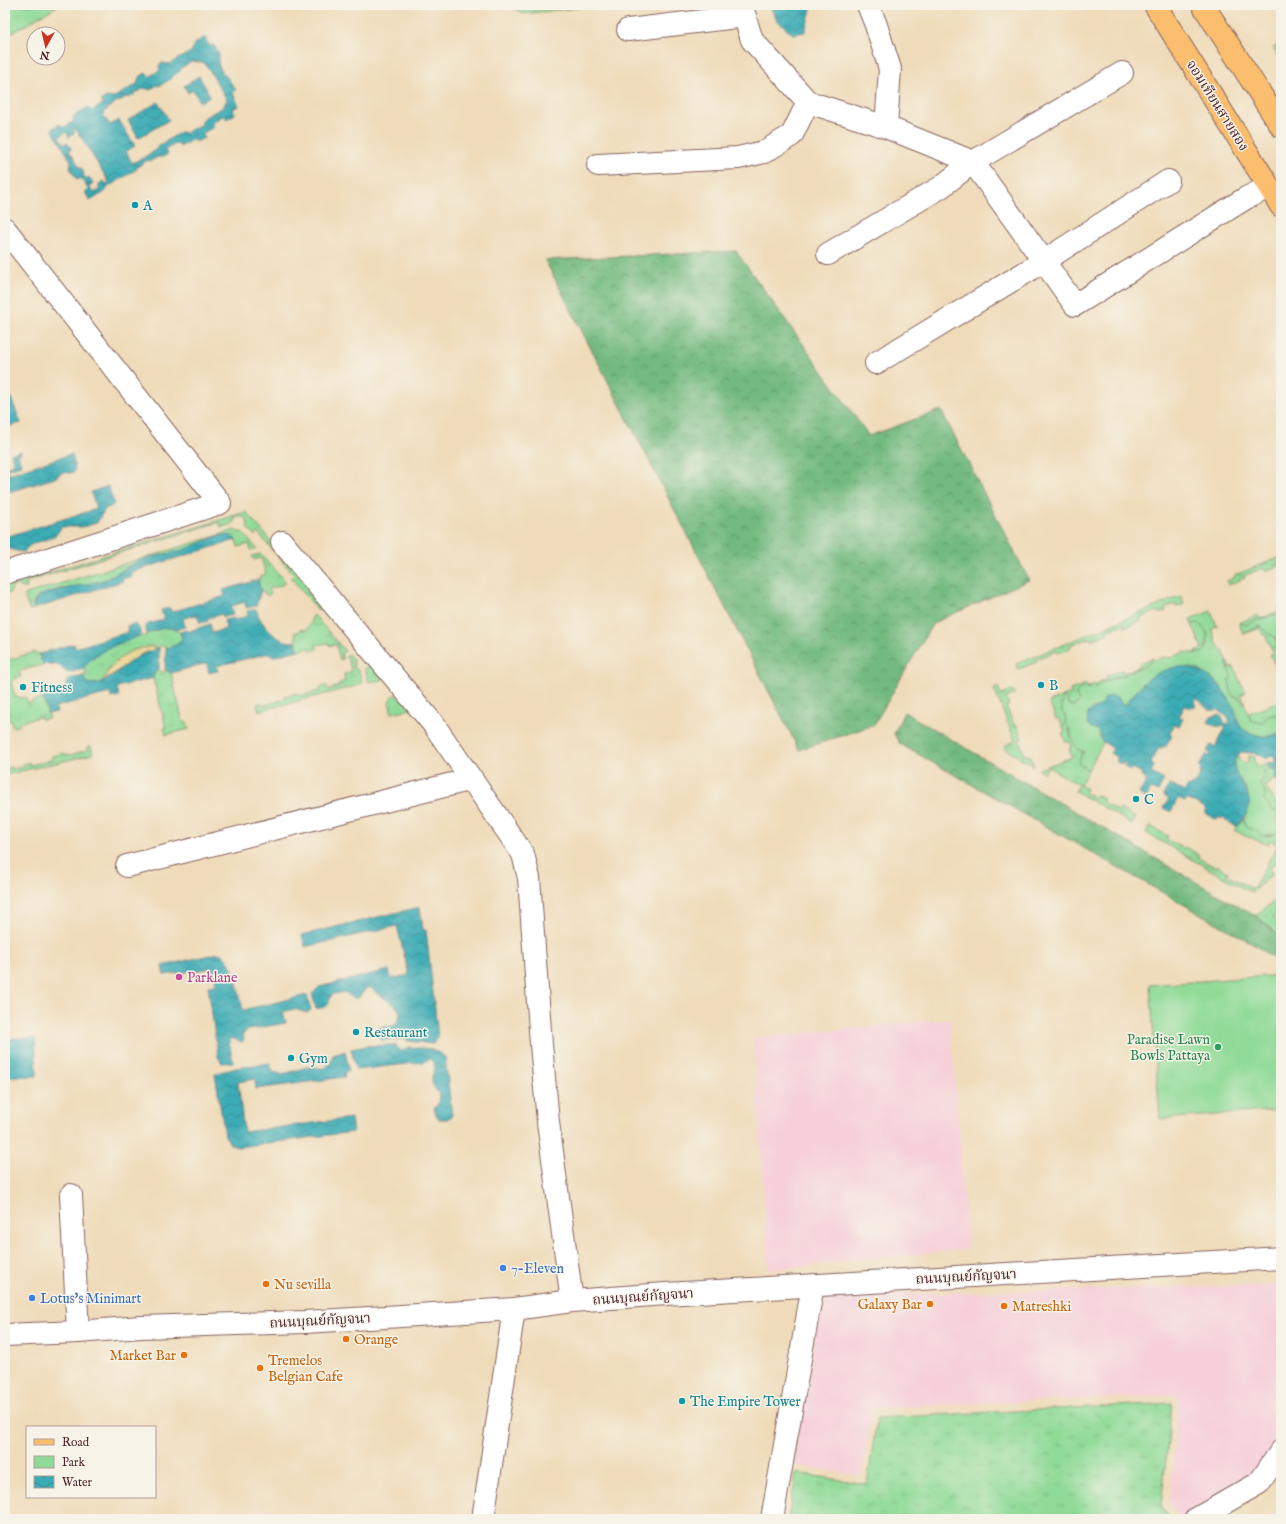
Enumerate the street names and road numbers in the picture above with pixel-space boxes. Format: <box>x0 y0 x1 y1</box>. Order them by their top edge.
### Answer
street label: จอมเทียนสายสอง <box>1182 57 1252 155</box>
street label: ถนนบุณย์กัญจนา <box>915 1264 1017 1289</box>
street label: ถนนบุณย์กัญจนา <box>592 1283 694 1310</box>
street label: ถนนบุณย์กัญจนา <box>269 1308 371 1333</box>

